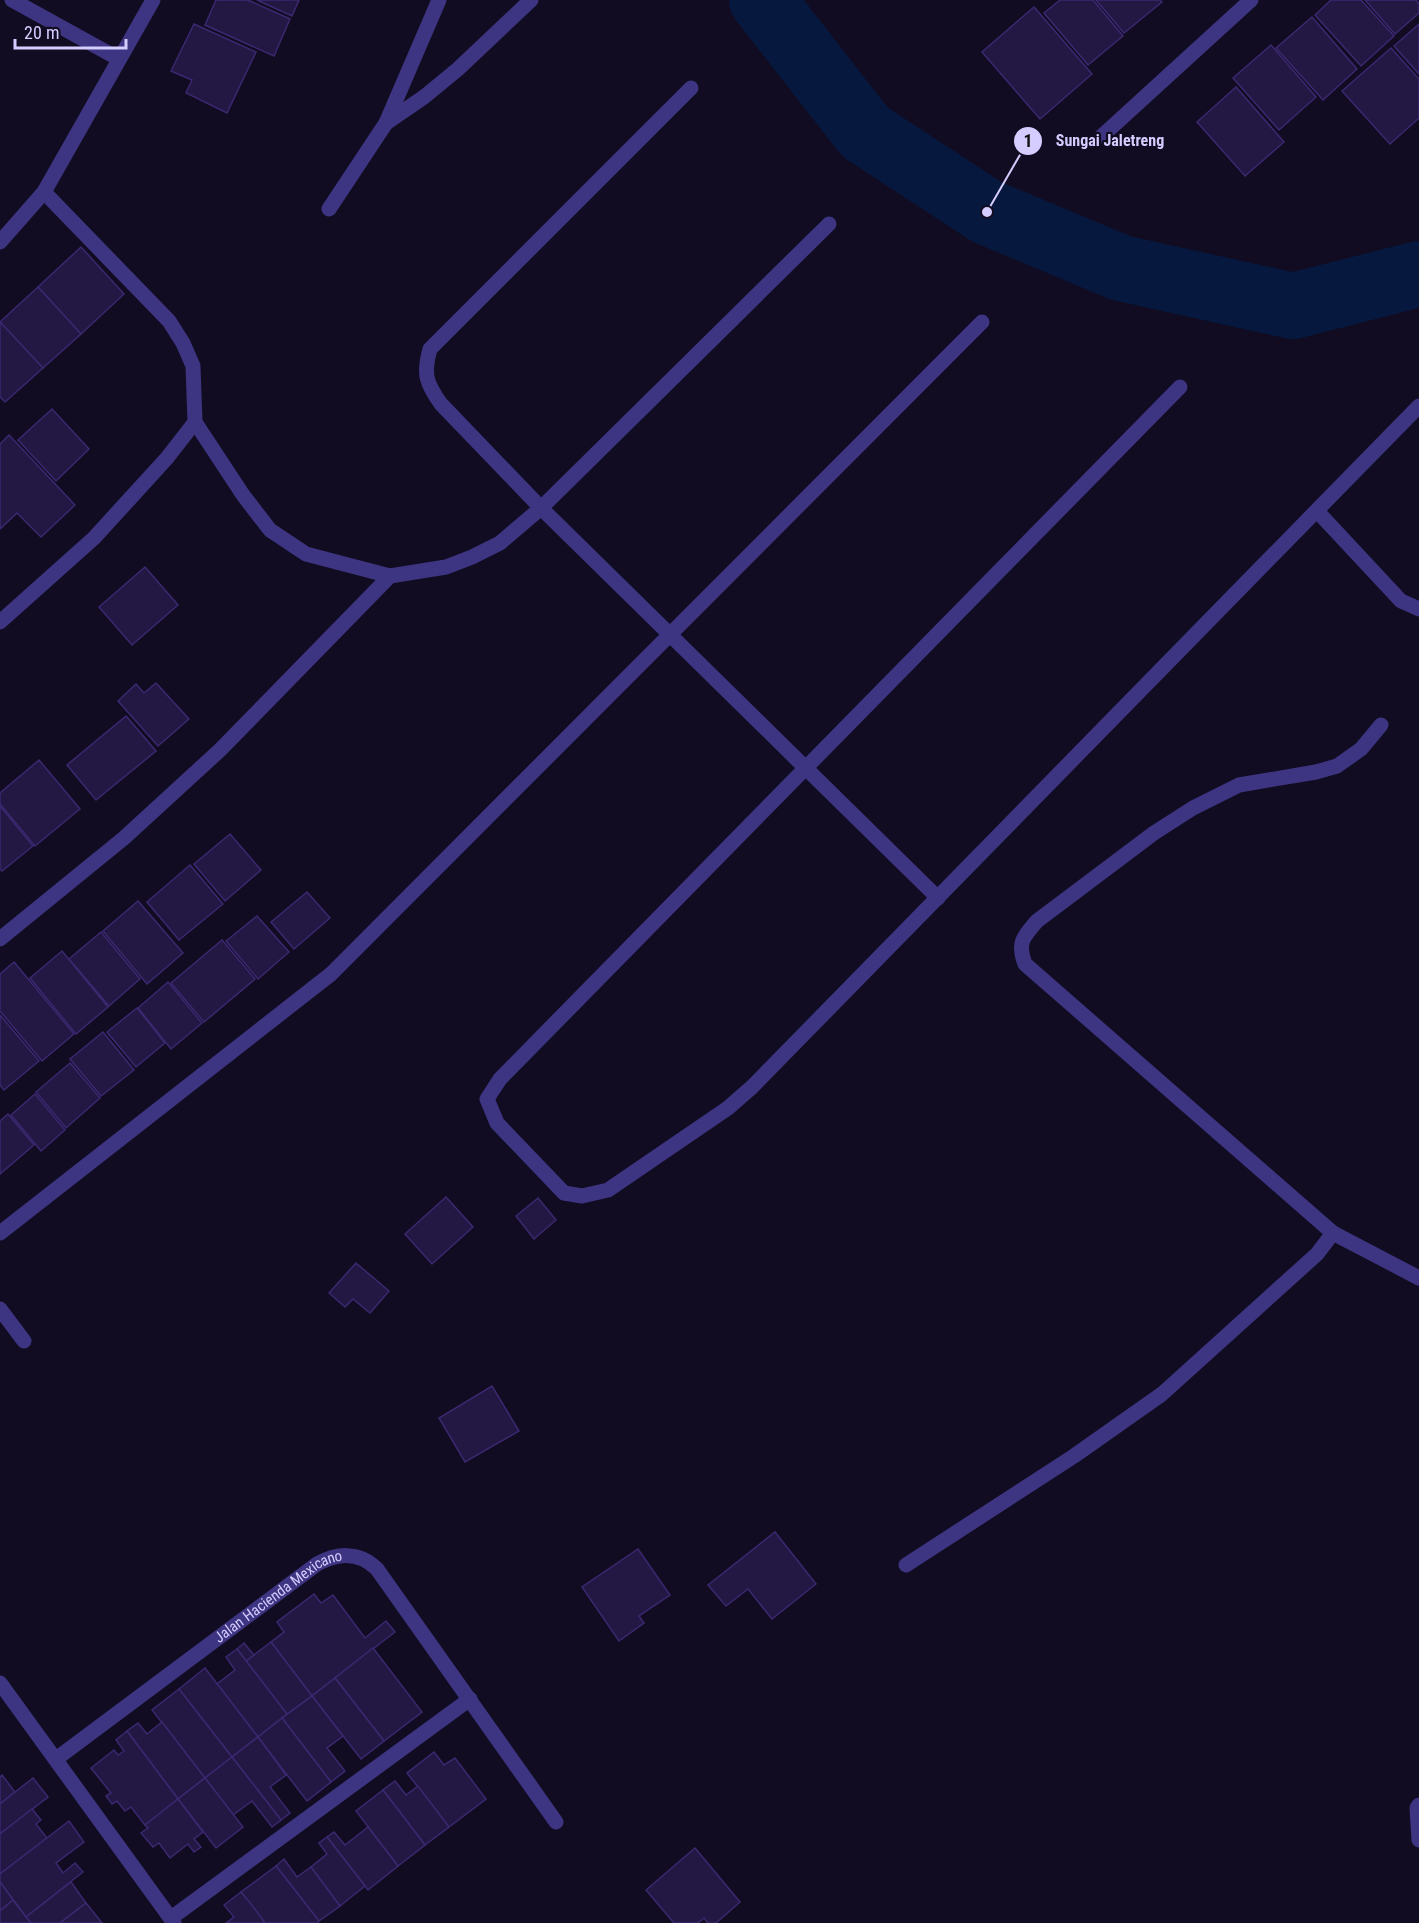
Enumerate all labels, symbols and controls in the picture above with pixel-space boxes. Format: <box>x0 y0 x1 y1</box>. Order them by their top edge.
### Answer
scale bar <box>15 12 126 50</box>
text: 20 m <box>24 22 59 43</box>
callout: Sungai Jaletreng <box>1013 124 1176 158</box>
text: 1 <box>1023 130 1033 151</box>
text: Sungai Jaletreng <box>1056 131 1164 150</box>
street label: Jalan Hacienda Mexicano <box>211 1547 343 1647</box>

